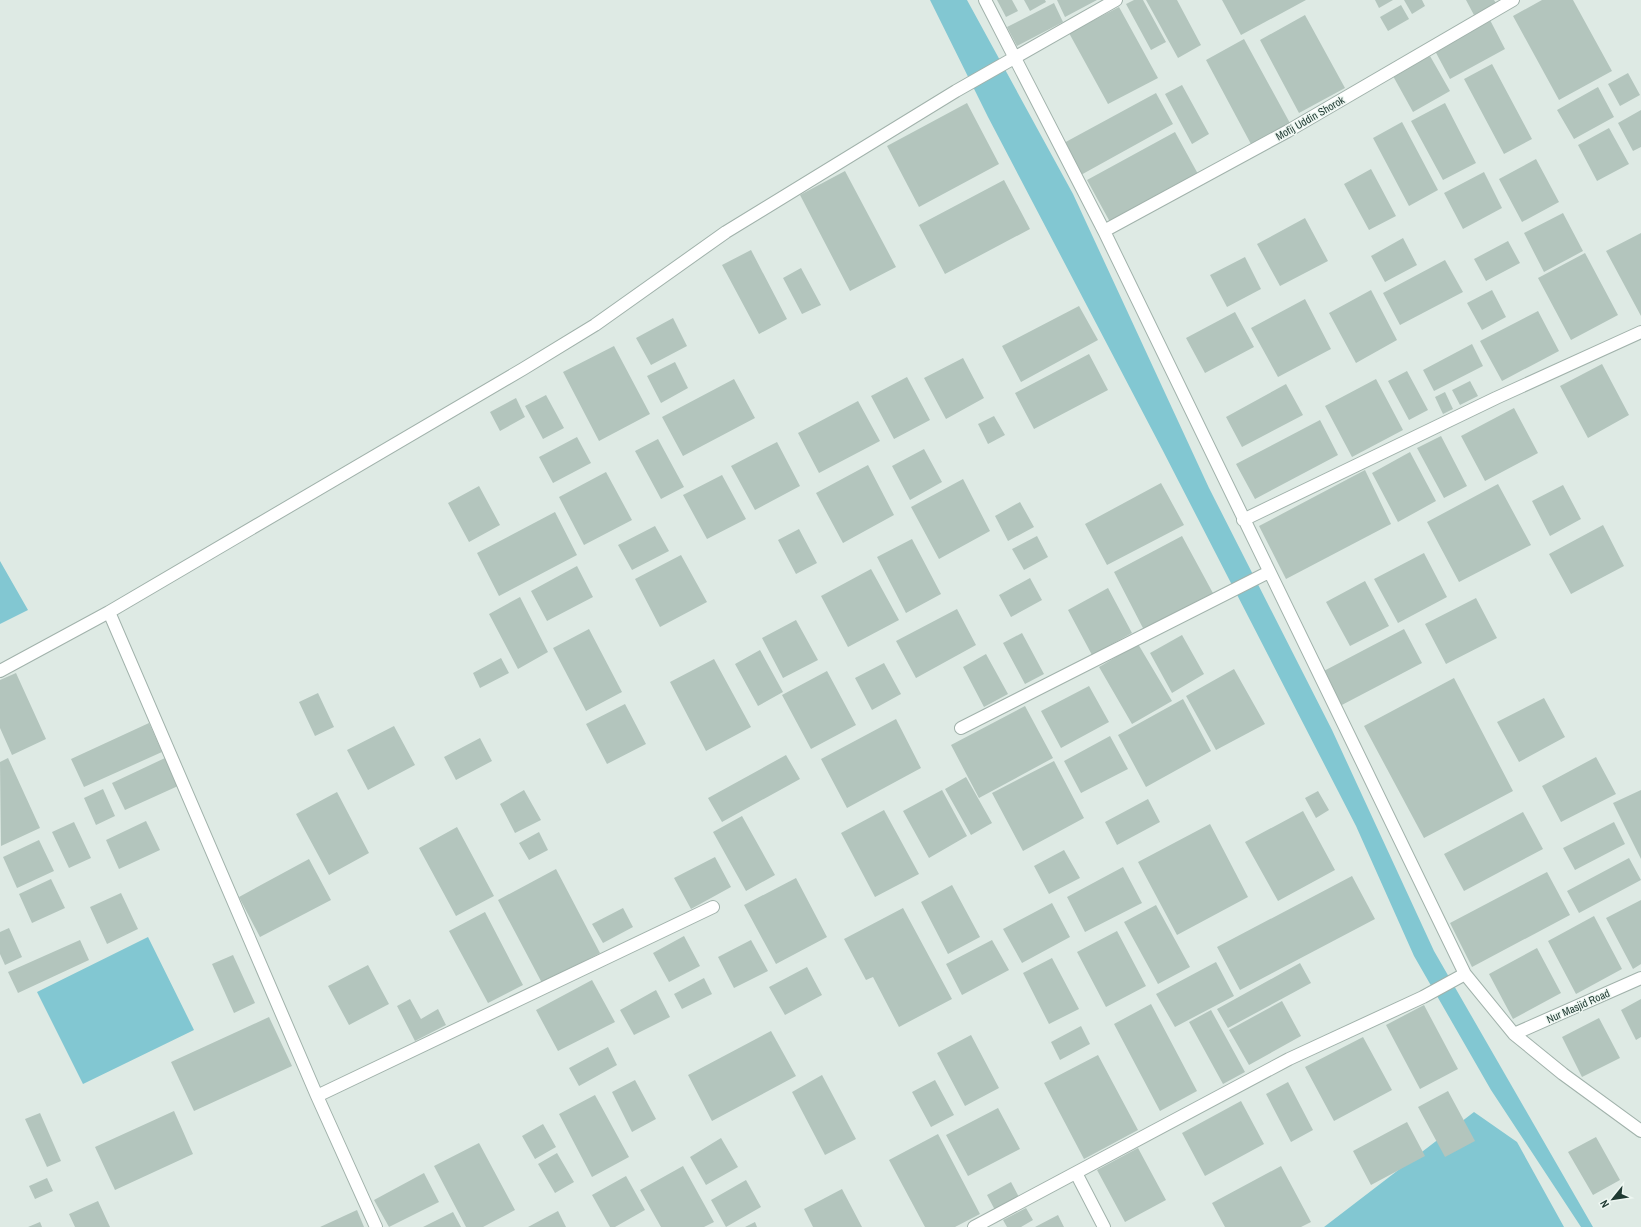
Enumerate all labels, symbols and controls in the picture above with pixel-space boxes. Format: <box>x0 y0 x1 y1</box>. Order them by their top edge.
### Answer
street label: Mofij Uddin Shorok <box>1273 92 1347 143</box>
street label: Nur Masjid Road <box>1544 986 1612 1026</box>
north arrow <box>1593 1179 1633 1219</box>
text: N <box>1597 1198 1612 1210</box>

